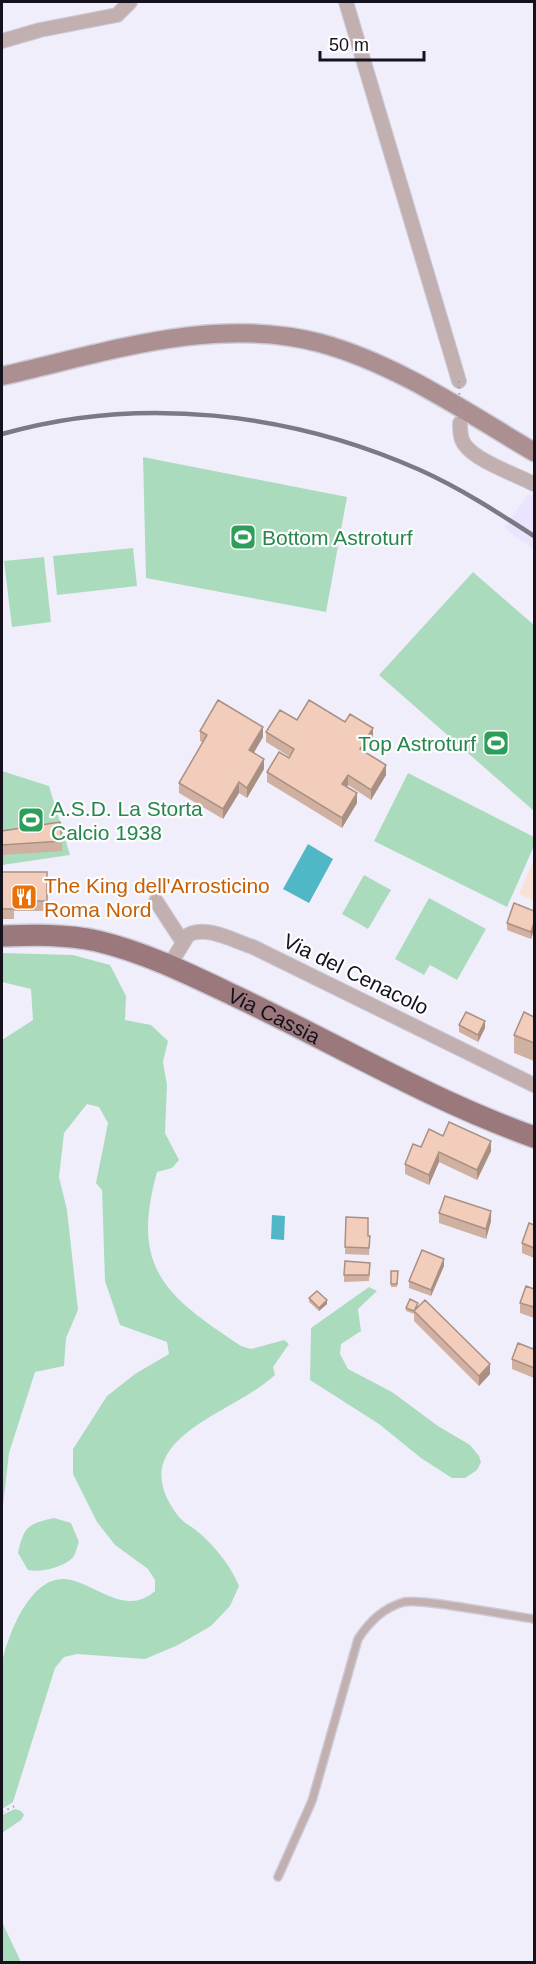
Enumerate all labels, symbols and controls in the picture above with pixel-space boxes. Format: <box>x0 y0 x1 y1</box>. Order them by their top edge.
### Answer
scale bar <box>320 24 424 62</box>
text: 50 m <box>329 35 369 55</box>
sports icon: Bottom Astroturf <box>228 522 258 552</box>
place label: Bottom Astroturf <box>262 526 413 549</box>
sports icon: Top Astroturf <box>481 728 511 758</box>
place label: Top Astroturf <box>358 732 476 755</box>
place label: A.S.D. La Storta Calcio 1938 <box>51 797 203 844</box>
sports icon: A.S.D. La Storta Calcio 1938 <box>16 805 46 835</box>
place label: The King dell'Arrosticino Roma Nord <box>44 874 270 921</box>
restaurant icon: The King dell'Arrosticino Roma Nord <box>9 882 39 912</box>
street label: Via del Cenacolo <box>280 929 432 1019</box>
street label: Via Cassia <box>224 983 325 1048</box>

